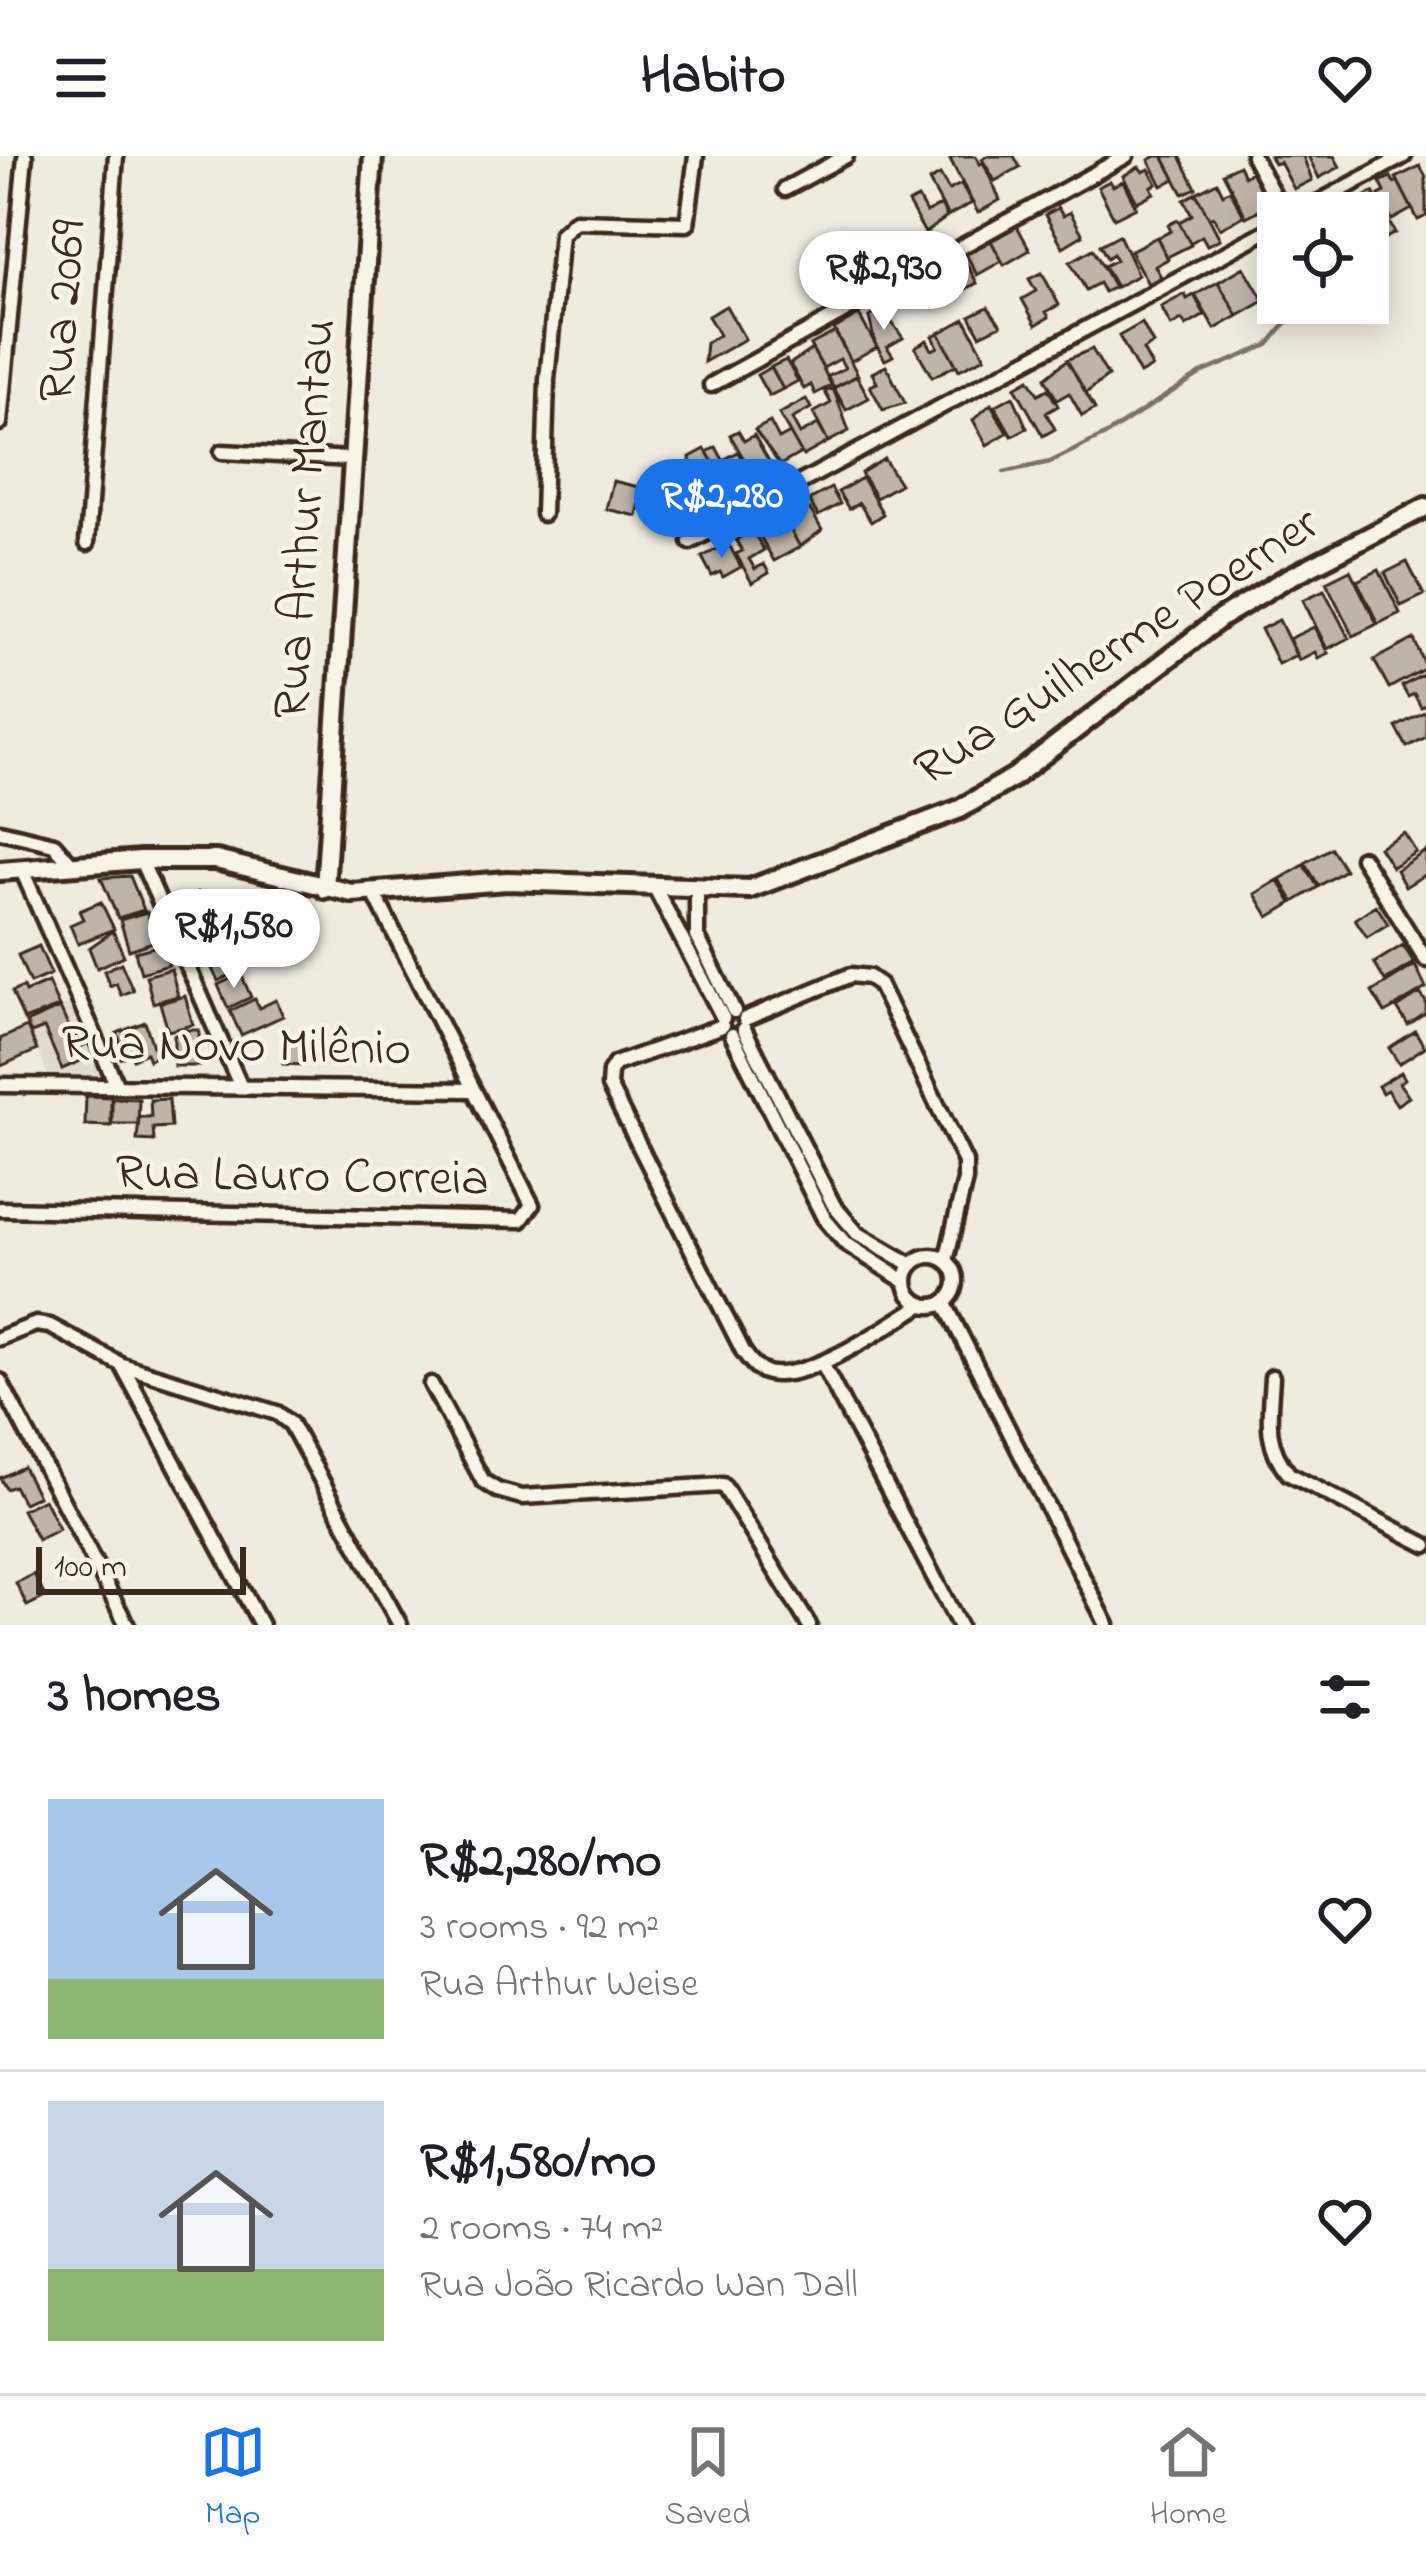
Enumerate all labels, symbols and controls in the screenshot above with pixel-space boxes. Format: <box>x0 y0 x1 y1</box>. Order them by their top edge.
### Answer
text: Habito <box>641 39 786 117</box>
icon: menu <box>48 45 114 111</box>
icon: heart <box>1312 45 1378 111</box>
map controls <box>1257 192 1389 324</box>
button: locate <box>1257 192 1389 324</box>
street label: Rua 2069 <box>21 217 109 405</box>
pin: R$2,930 <box>773 231 995 333</box>
text: R$2,930 <box>826 241 942 298</box>
street label: Rua Arthur Mantau <box>256 316 358 722</box>
pin: R$2,280 <box>611 459 833 561</box>
text: R$2,280 <box>661 469 783 526</box>
street label: Rua Guilherme Poerner <box>901 489 1336 807</box>
pin: R$1,580 <box>123 889 345 991</box>
text: R$1,580 <box>175 899 293 956</box>
street label: Rua Novo Milênio <box>60 1007 412 1089</box>
street label: Rua Lauro Correia <box>115 1137 489 1219</box>
scale bar <box>36 1541 246 1594</box>
text: 100 m <box>54 1544 127 1592</box>
text: 3 homes <box>48 1660 221 1735</box>
icon: filters <box>1312 1664 1378 1730</box>
text: R$2,280/mo <box>420 1825 662 1900</box>
icon: home <box>144 1847 288 1991</box>
icon: heart <box>1312 1886 1378 1952</box>
text: 3 rooms · 92 m² <box>420 1900 659 1957</box>
text: Rua Arthur Weise <box>420 1957 698 2014</box>
text: R$1,580/mo <box>420 2126 656 2201</box>
icon: home <box>144 2149 288 2293</box>
icon: heart <box>1312 2188 1378 2254</box>
text: 2 rooms · 74 m² <box>420 2201 663 2258</box>
text: Rua João Ricardo Wan Dall <box>420 2258 858 2315</box>
tab: Map <box>200 2419 266 2539</box>
tab: Saved <box>665 2419 751 2539</box>
tab: Home <box>1150 2419 1226 2539</box>

